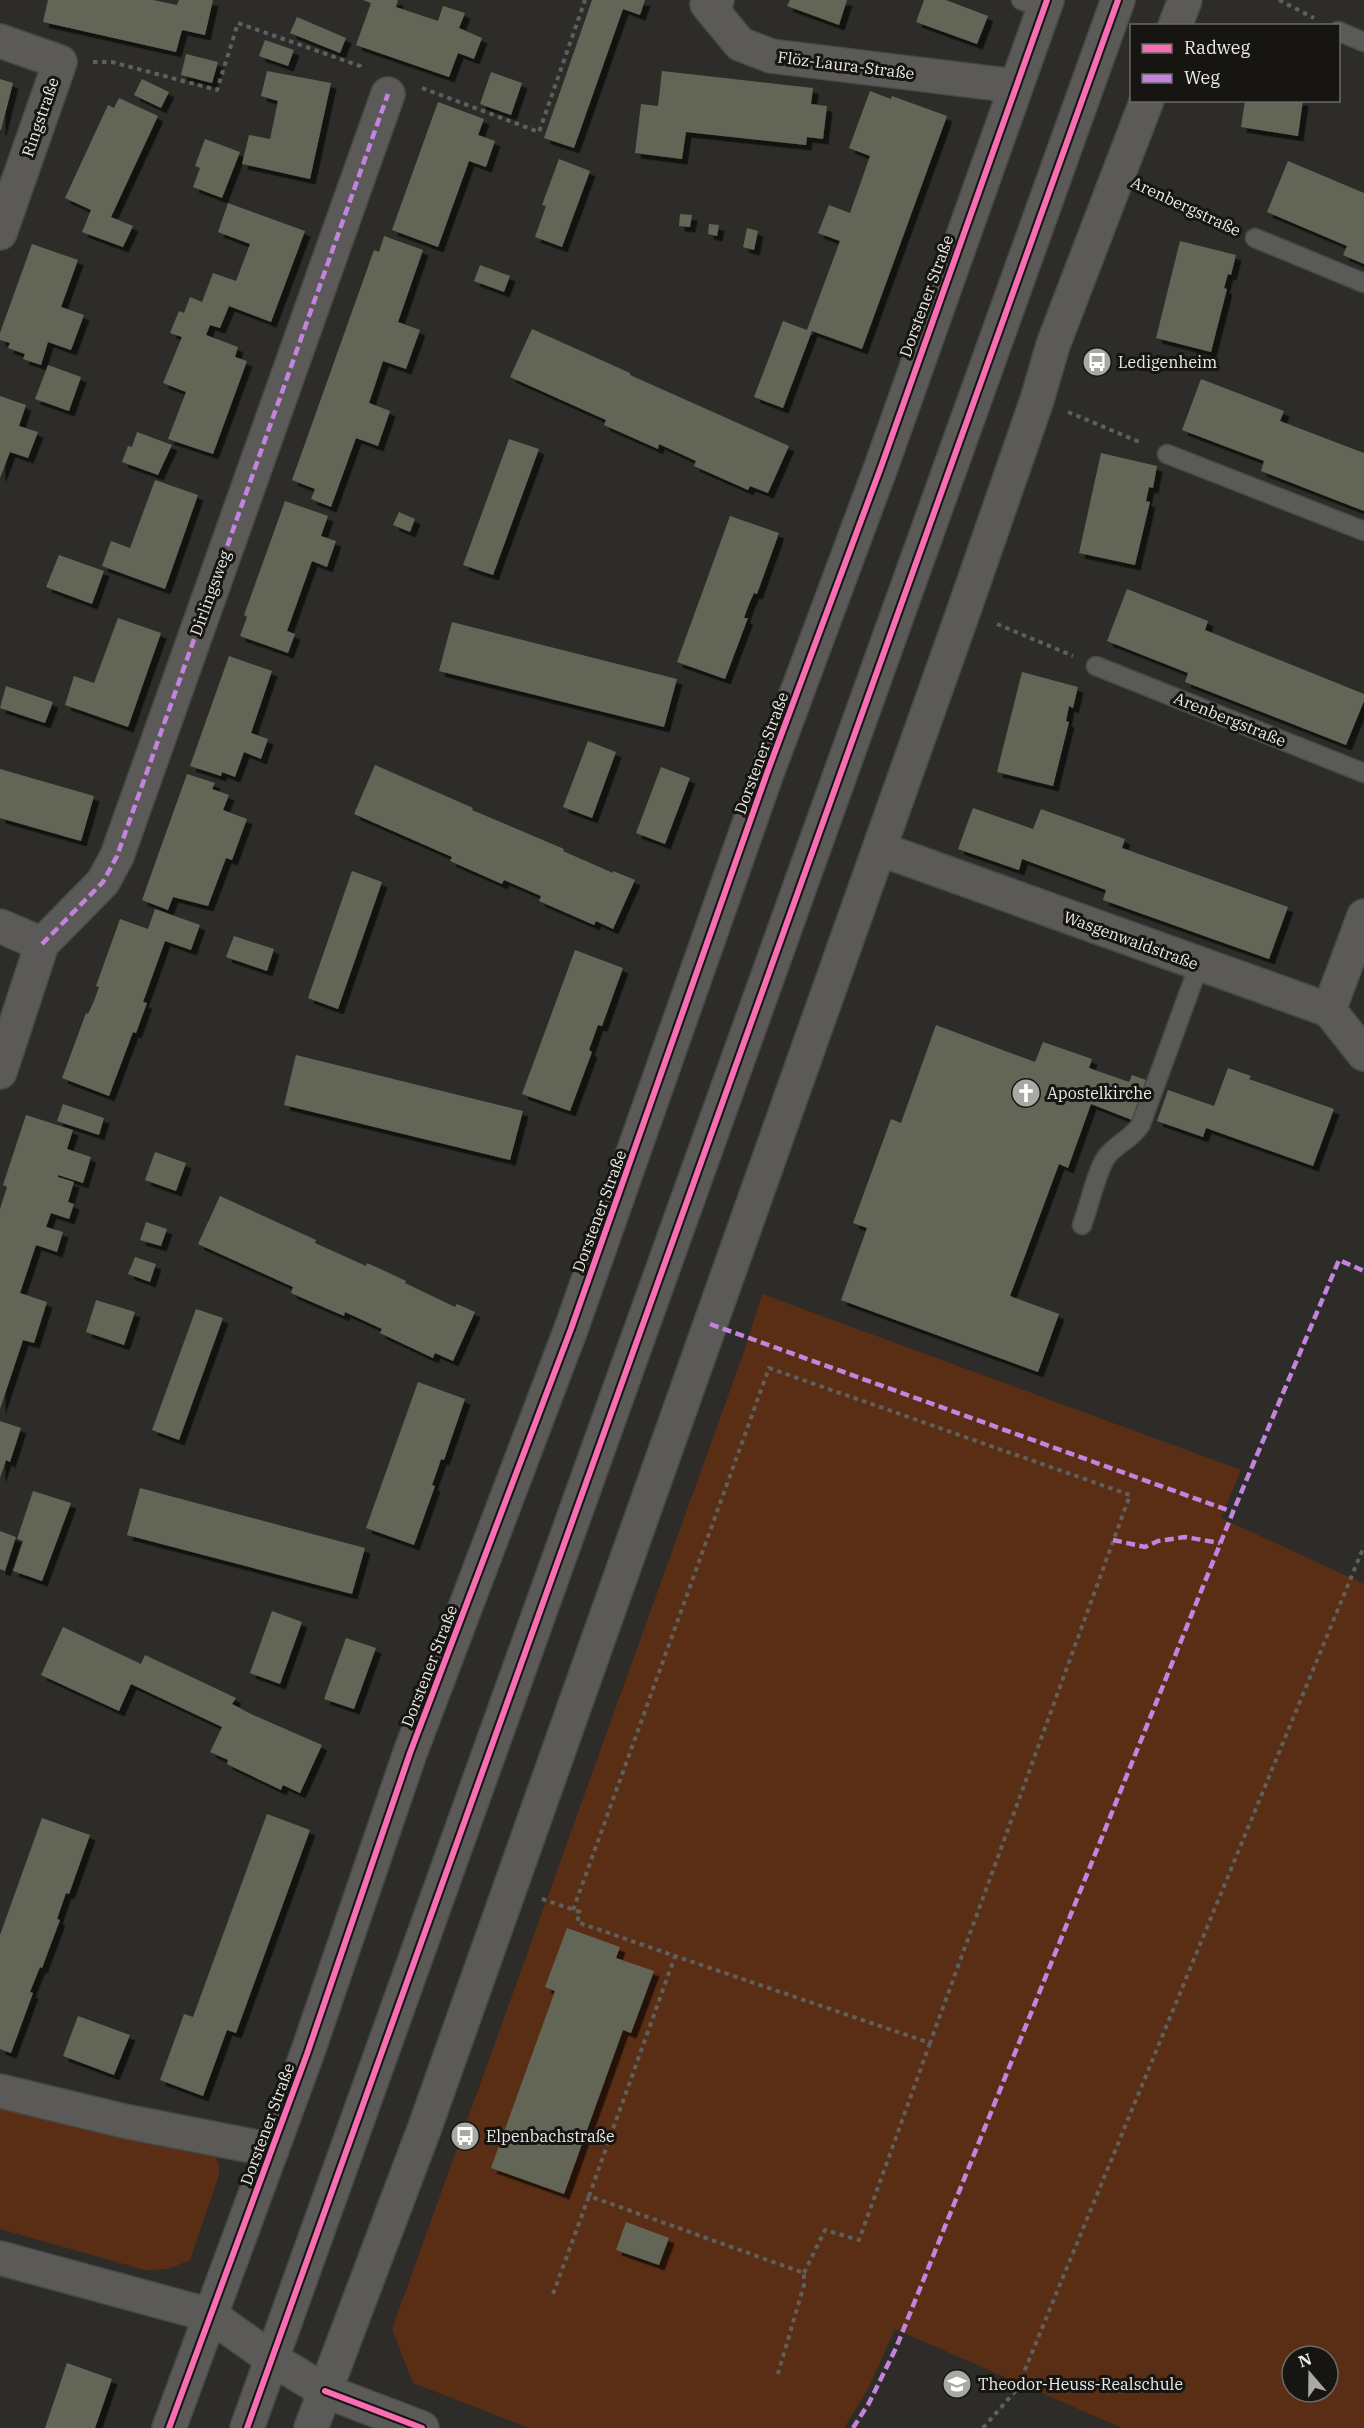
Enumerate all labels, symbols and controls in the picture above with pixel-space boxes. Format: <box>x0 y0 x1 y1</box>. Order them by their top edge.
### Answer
legend <box>1130 24 1340 102</box>
text: Radweg <box>1184 36 1250 59</box>
street label: Flöz-Laura-Straße <box>777 47 915 83</box>
text: Weg <box>1184 66 1220 89</box>
street label: Ringstraße <box>17 75 63 159</box>
street label: Arenbergstraße <box>1128 172 1244 240</box>
street label: Dorstener Straße <box>895 232 957 360</box>
bus stop icon: Ledigenheim <box>1081 346 1113 378</box>
place label: Ledigenheim <box>1118 352 1217 372</box>
street label: Dirlingsweg <box>185 547 235 638</box>
street label: Arenbergstraße <box>1171 687 1289 751</box>
street label: Dorstener Straße <box>730 689 792 817</box>
street label: Wasgenwaldstraße <box>1061 906 1201 974</box>
church icon: Apostelkirche <box>1010 1077 1042 1109</box>
place label: Apostelkirche <box>1047 1083 1152 1103</box>
street label: Dorstener Straße <box>568 1147 630 1275</box>
street label: Dorstener Straße <box>397 1602 461 1730</box>
street label: Dorstener Straße <box>236 2060 298 2188</box>
bus stop icon: Elpenbachstraße <box>449 2120 481 2152</box>
place label: Elpenbachstraße <box>486 2126 615 2146</box>
north arrow <box>1280 2344 1340 2404</box>
text: N <box>1296 2348 1314 2371</box>
school or university icon: Theodor-Heuss-Realschule <box>941 2368 973 2400</box>
place label: Theodor-Heuss-Realschule <box>978 2374 1183 2394</box>

